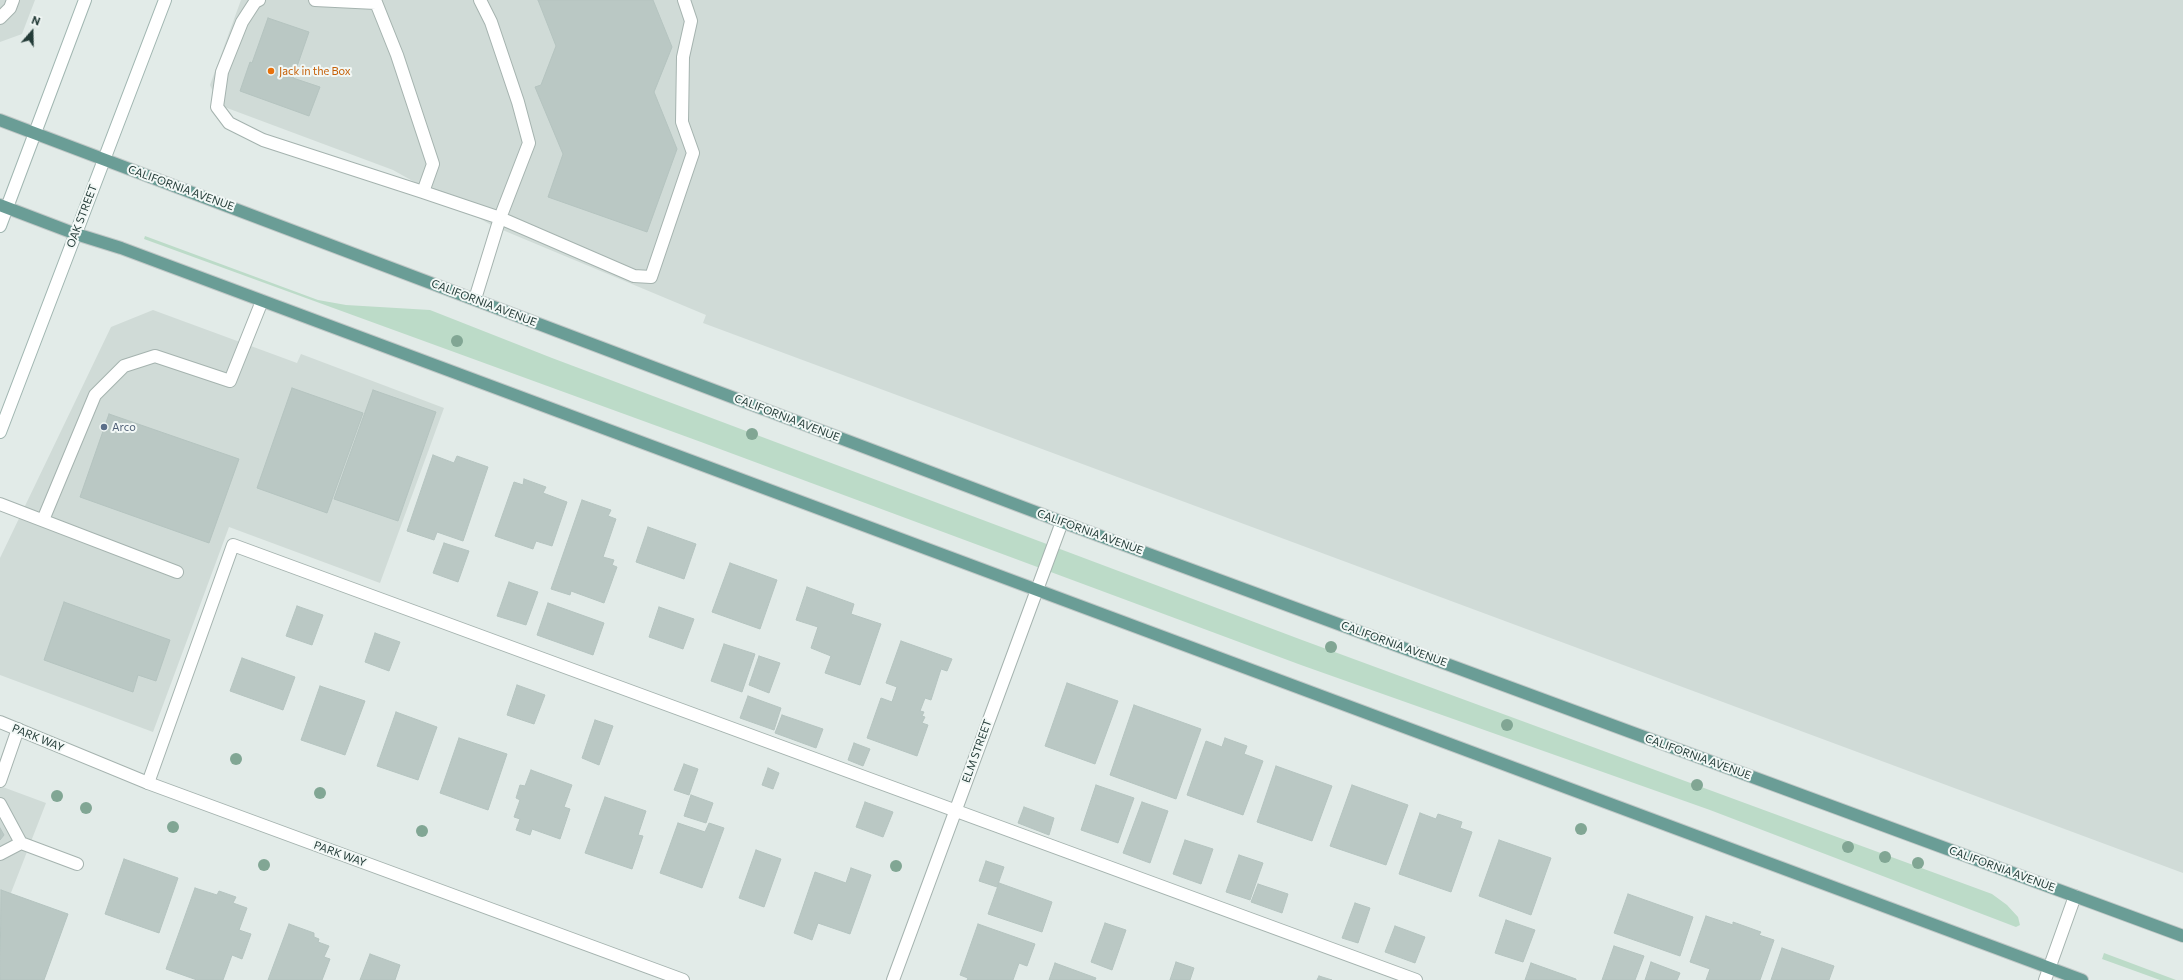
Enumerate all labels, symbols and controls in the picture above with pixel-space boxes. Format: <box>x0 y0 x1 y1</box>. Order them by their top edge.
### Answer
north arrow <box>12 12 52 52</box>
text: N <box>30 13 42 28</box>
place label: Jack in the Box <box>279 64 351 78</box>
marker: Jack in the Box <box>266 66 276 76</box>
street label: CALIFORNIA AVENUE <box>126 163 236 213</box>
street label: OAK STREET <box>64 183 100 249</box>
street label: CALIFORNIA AVENUE <box>429 277 539 329</box>
street label: CALIFORNIA AVENUE <box>732 392 842 444</box>
place label: Arco <box>112 420 136 434</box>
marker: Arco <box>99 422 109 432</box>
street label: CALIFORNIA AVENUE <box>1035 507 1145 557</box>
street label: CALIFORNIA AVENUE <box>1339 619 1449 669</box>
street label: ELM STREET <box>959 718 995 784</box>
street label: PARK WAY <box>10 722 66 754</box>
street label: CALIFORNIA AVENUE <box>1643 732 1753 782</box>
street label: PARK WAY <box>312 838 368 870</box>
street label: CALIFORNIA AVENUE <box>1947 844 2057 894</box>

